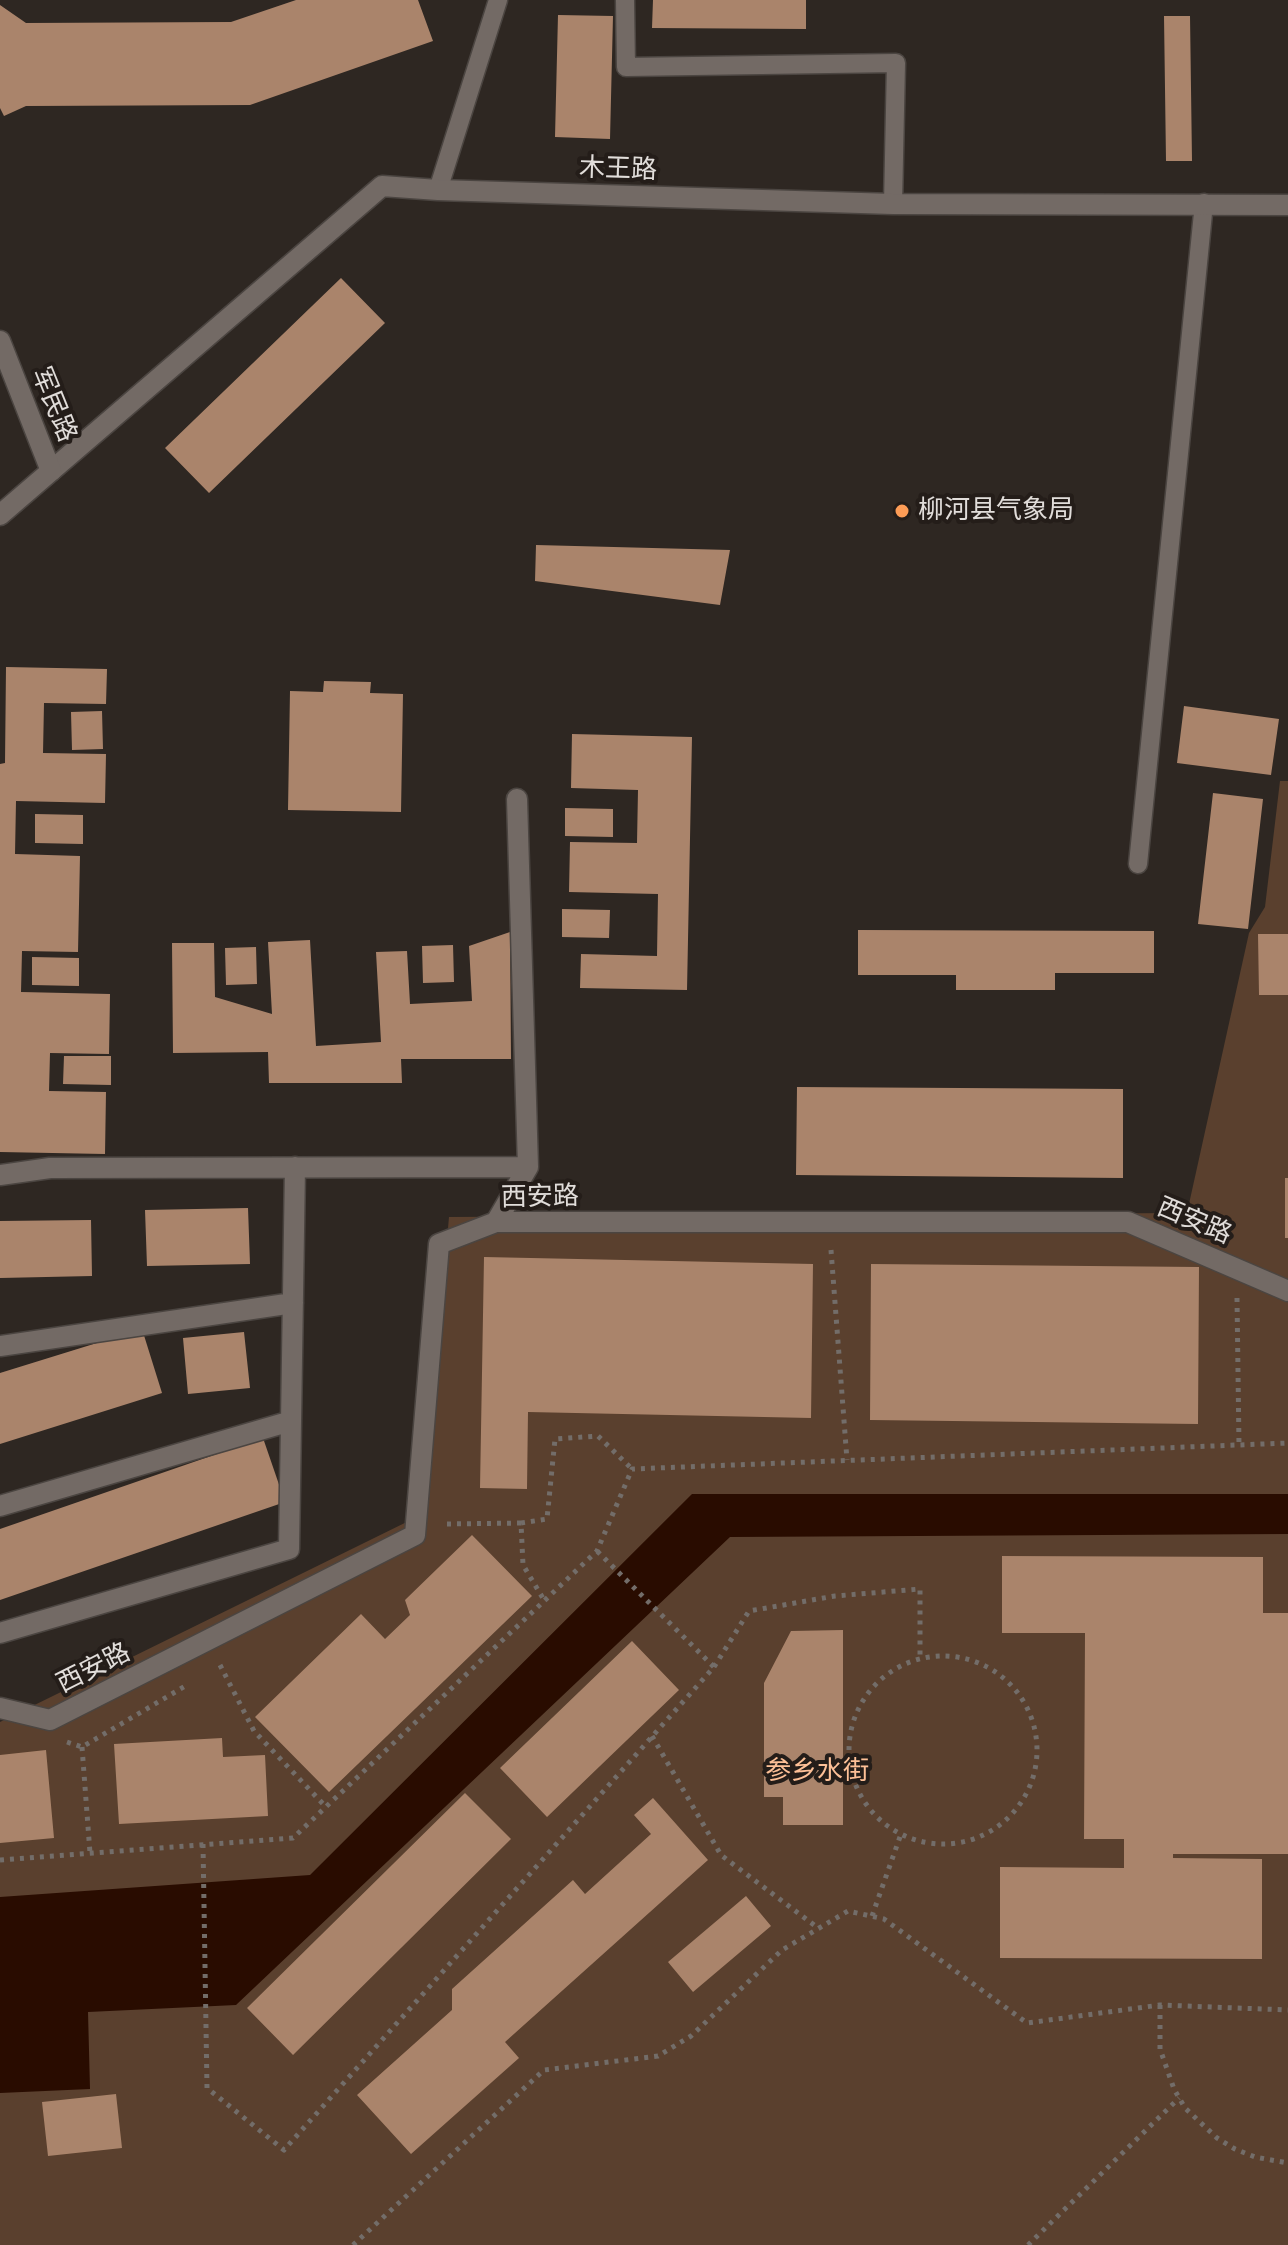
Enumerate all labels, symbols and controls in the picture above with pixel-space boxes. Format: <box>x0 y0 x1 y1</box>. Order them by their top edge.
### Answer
street label: 木王路 <box>578 153 658 187</box>
street label: 军民路 <box>24 363 82 447</box>
place label: 柳河县气象局 <box>918 495 1074 527</box>
marker: 柳河县气象局 <box>893 502 911 520</box>
street label: 西安路 <box>501 1182 579 1214</box>
street label: 西安路 <box>1152 1192 1236 1252</box>
street label: 西安路 <box>52 1637 136 1701</box>
park label: 参乡水街 <box>765 1756 869 1788</box>

